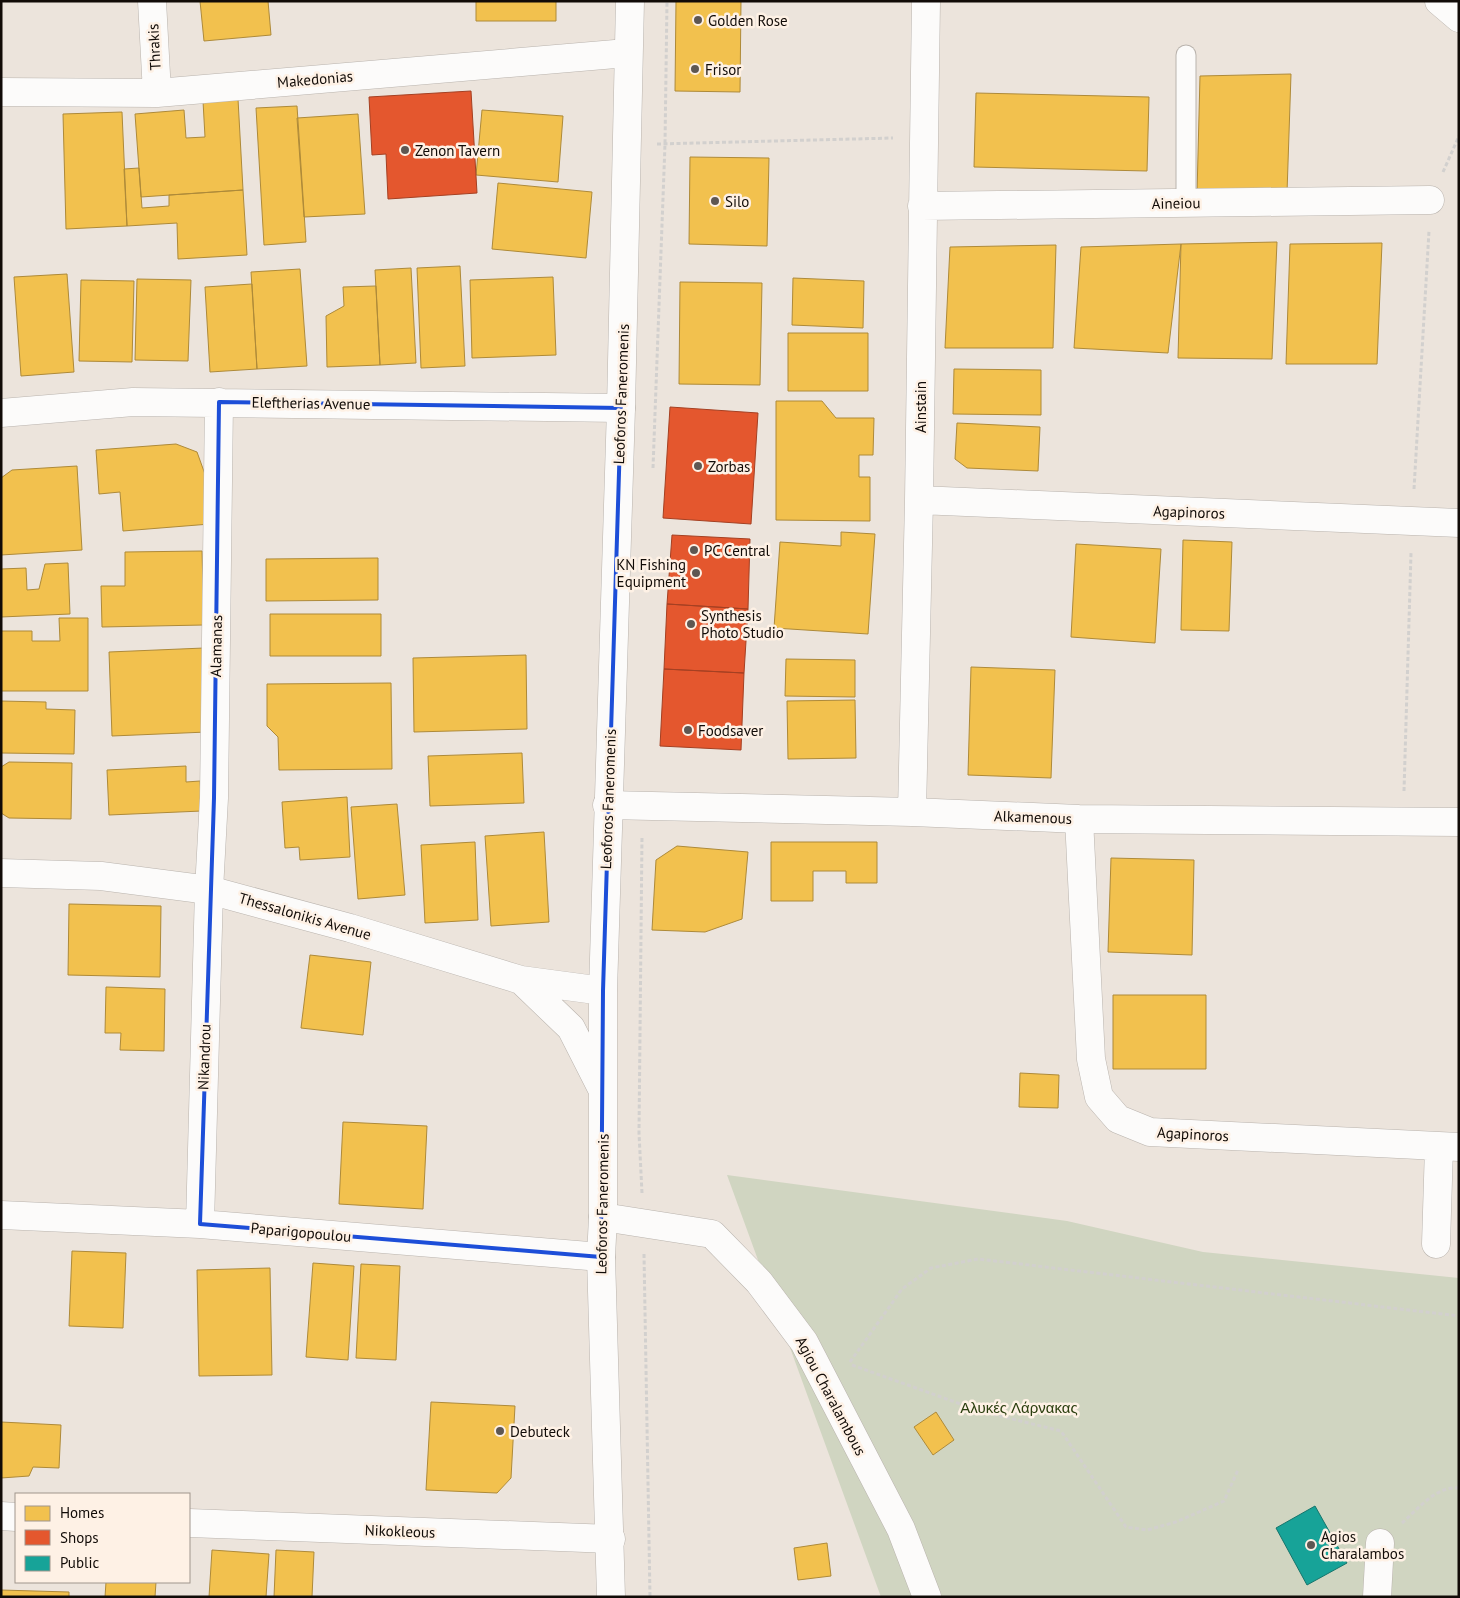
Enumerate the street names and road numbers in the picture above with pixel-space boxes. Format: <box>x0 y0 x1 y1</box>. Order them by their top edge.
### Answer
street label: Thrakis <box>143 23 165 71</box>
street label: Makedonias <box>276 66 354 92</box>
street label: Aineiou <box>1151 193 1201 213</box>
street label: Leoforos Faneromenis <box>609 323 633 465</box>
street label: Ainstain <box>911 381 930 433</box>
street label: Eleftherias Avenue <box>251 392 371 414</box>
street label: Agapinoros <box>1153 501 1225 523</box>
street label: Alamanas <box>206 615 226 677</box>
street label: Leoforos Faneromenis <box>596 728 620 870</box>
street label: Alkamenous <box>994 806 1072 828</box>
street label: Thessalonikis Avenue <box>237 888 373 944</box>
street label: Nikandrou <box>193 1024 215 1090</box>
street label: Agapinoros <box>1157 1123 1229 1145</box>
street label: Leoforos Faneromenis <box>591 1133 613 1275</box>
street label: Paparigopoulou <box>250 1218 352 1246</box>
street label: Agiou Charalambous <box>792 1333 870 1459</box>
street label: Nikokleous <box>364 1520 436 1542</box>

